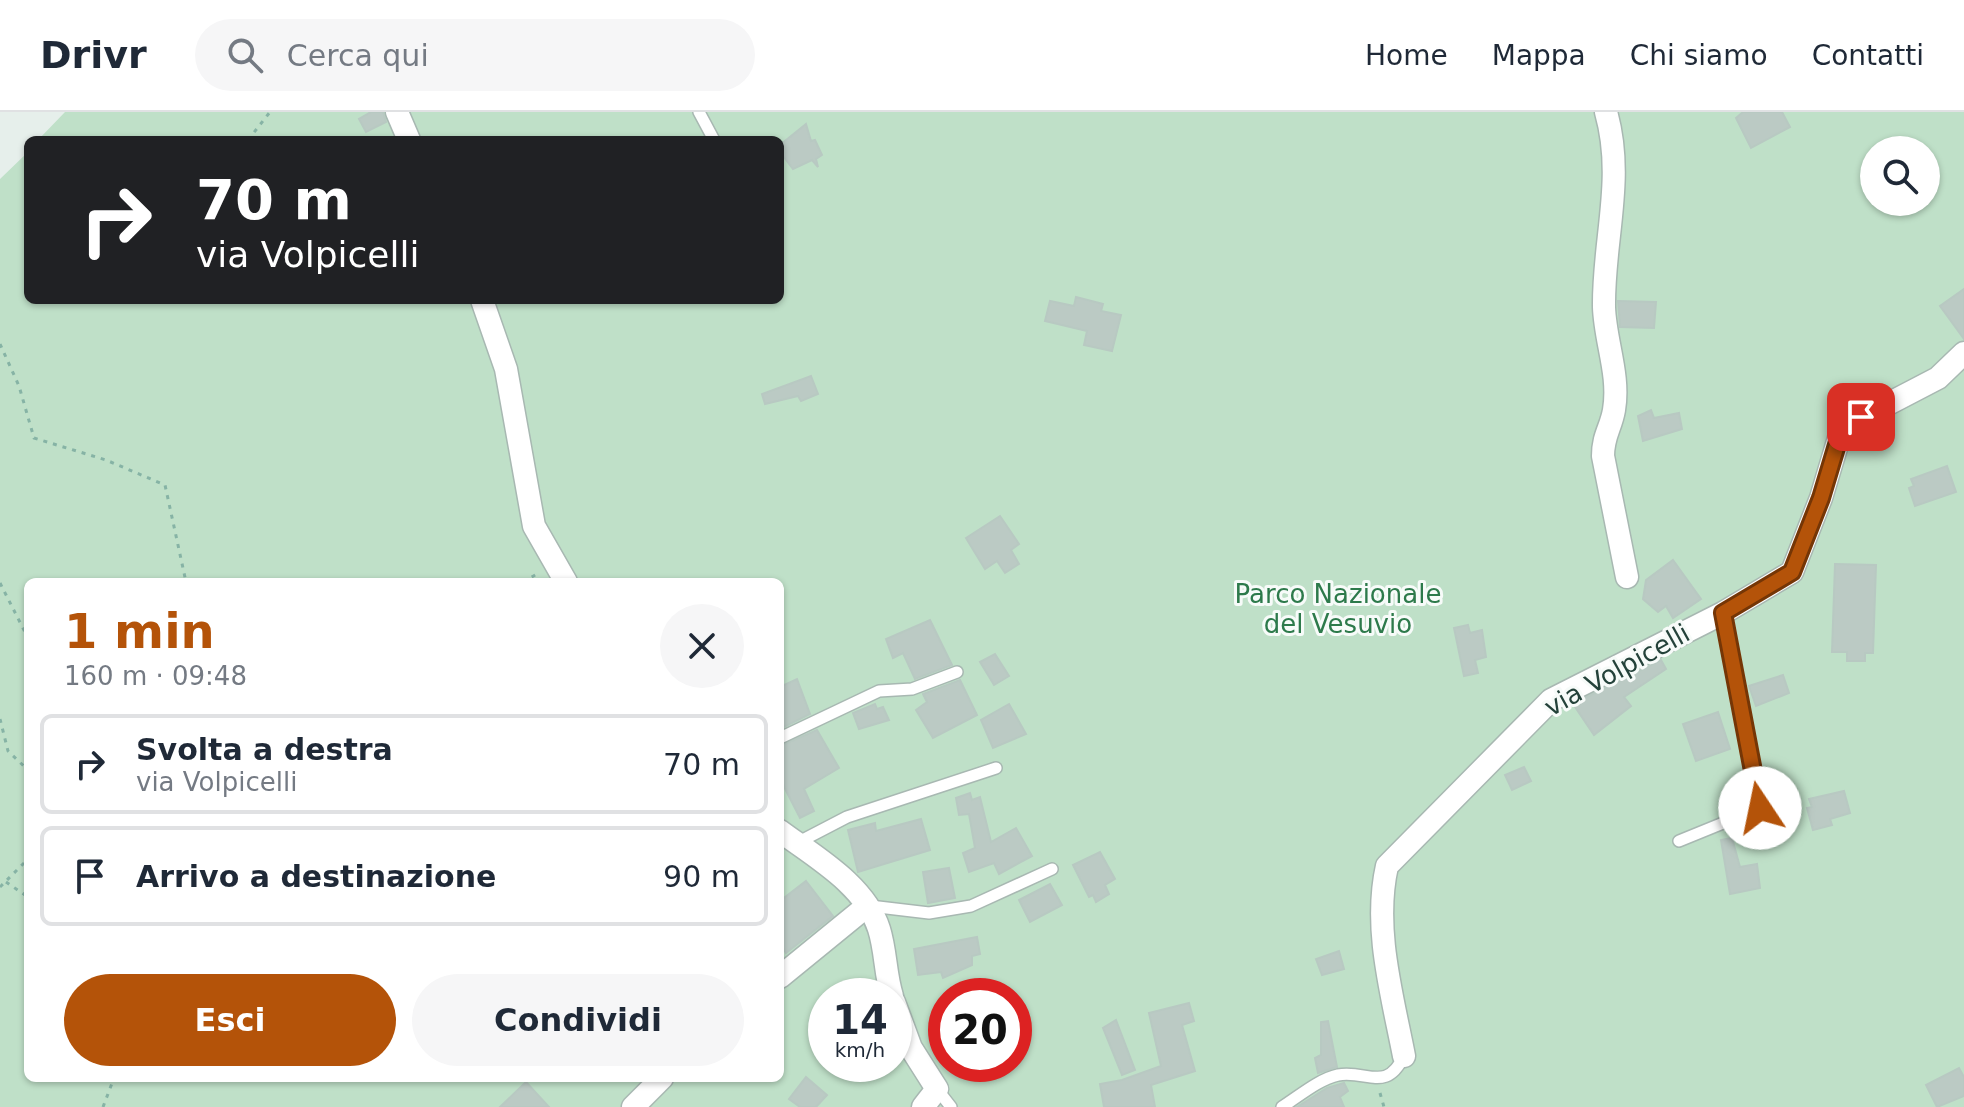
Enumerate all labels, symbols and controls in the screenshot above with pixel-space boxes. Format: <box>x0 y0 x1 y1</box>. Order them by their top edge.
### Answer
search box <box>195 19 755 91</box>
text: Drivr <box>40 33 147 77</box>
icon: search <box>223 33 267 77</box>
text: Cerca qui <box>287 38 429 73</box>
text: Home <box>1365 39 1448 72</box>
text: Mappa <box>1492 39 1586 72</box>
text: Chi siamo <box>1630 39 1768 72</box>
text: Contatti <box>1812 39 1924 72</box>
map controls <box>1860 136 1940 216</box>
button: search <box>1860 136 1940 216</box>
text: 70 m <box>196 167 352 232</box>
icon: right <box>64 168 168 272</box>
text: via Volpicelli <box>196 234 419 275</box>
pin <box>1827 383 1895 451</box>
icon: arrive <box>1839 395 1883 439</box>
park label: Parco Nazionale del Vesuvio <box>1235 579 1441 639</box>
text: 1 min <box>64 603 215 659</box>
button: close <box>660 604 744 688</box>
street label: via Volpicelli <box>1539 618 1695 722</box>
text: 160 m · 09:48 <box>64 661 247 691</box>
text: Svolta a destra <box>136 732 393 767</box>
icon: right <box>68 742 112 786</box>
text: 70 m <box>663 747 740 782</box>
position arrow <box>1718 766 1802 850</box>
text: via Volpicelli <box>136 767 297 797</box>
icon: arrive <box>68 854 112 898</box>
text: Arrivo a destinazione <box>136 859 496 894</box>
text: 90 m <box>663 859 740 894</box>
button: Esci <box>64 974 396 1066</box>
button: Condividi <box>412 974 744 1066</box>
speed limit sign: 20 <box>928 978 1032 1082</box>
text: 14 <box>832 997 888 1043</box>
text: km/h <box>835 1038 885 1062</box>

